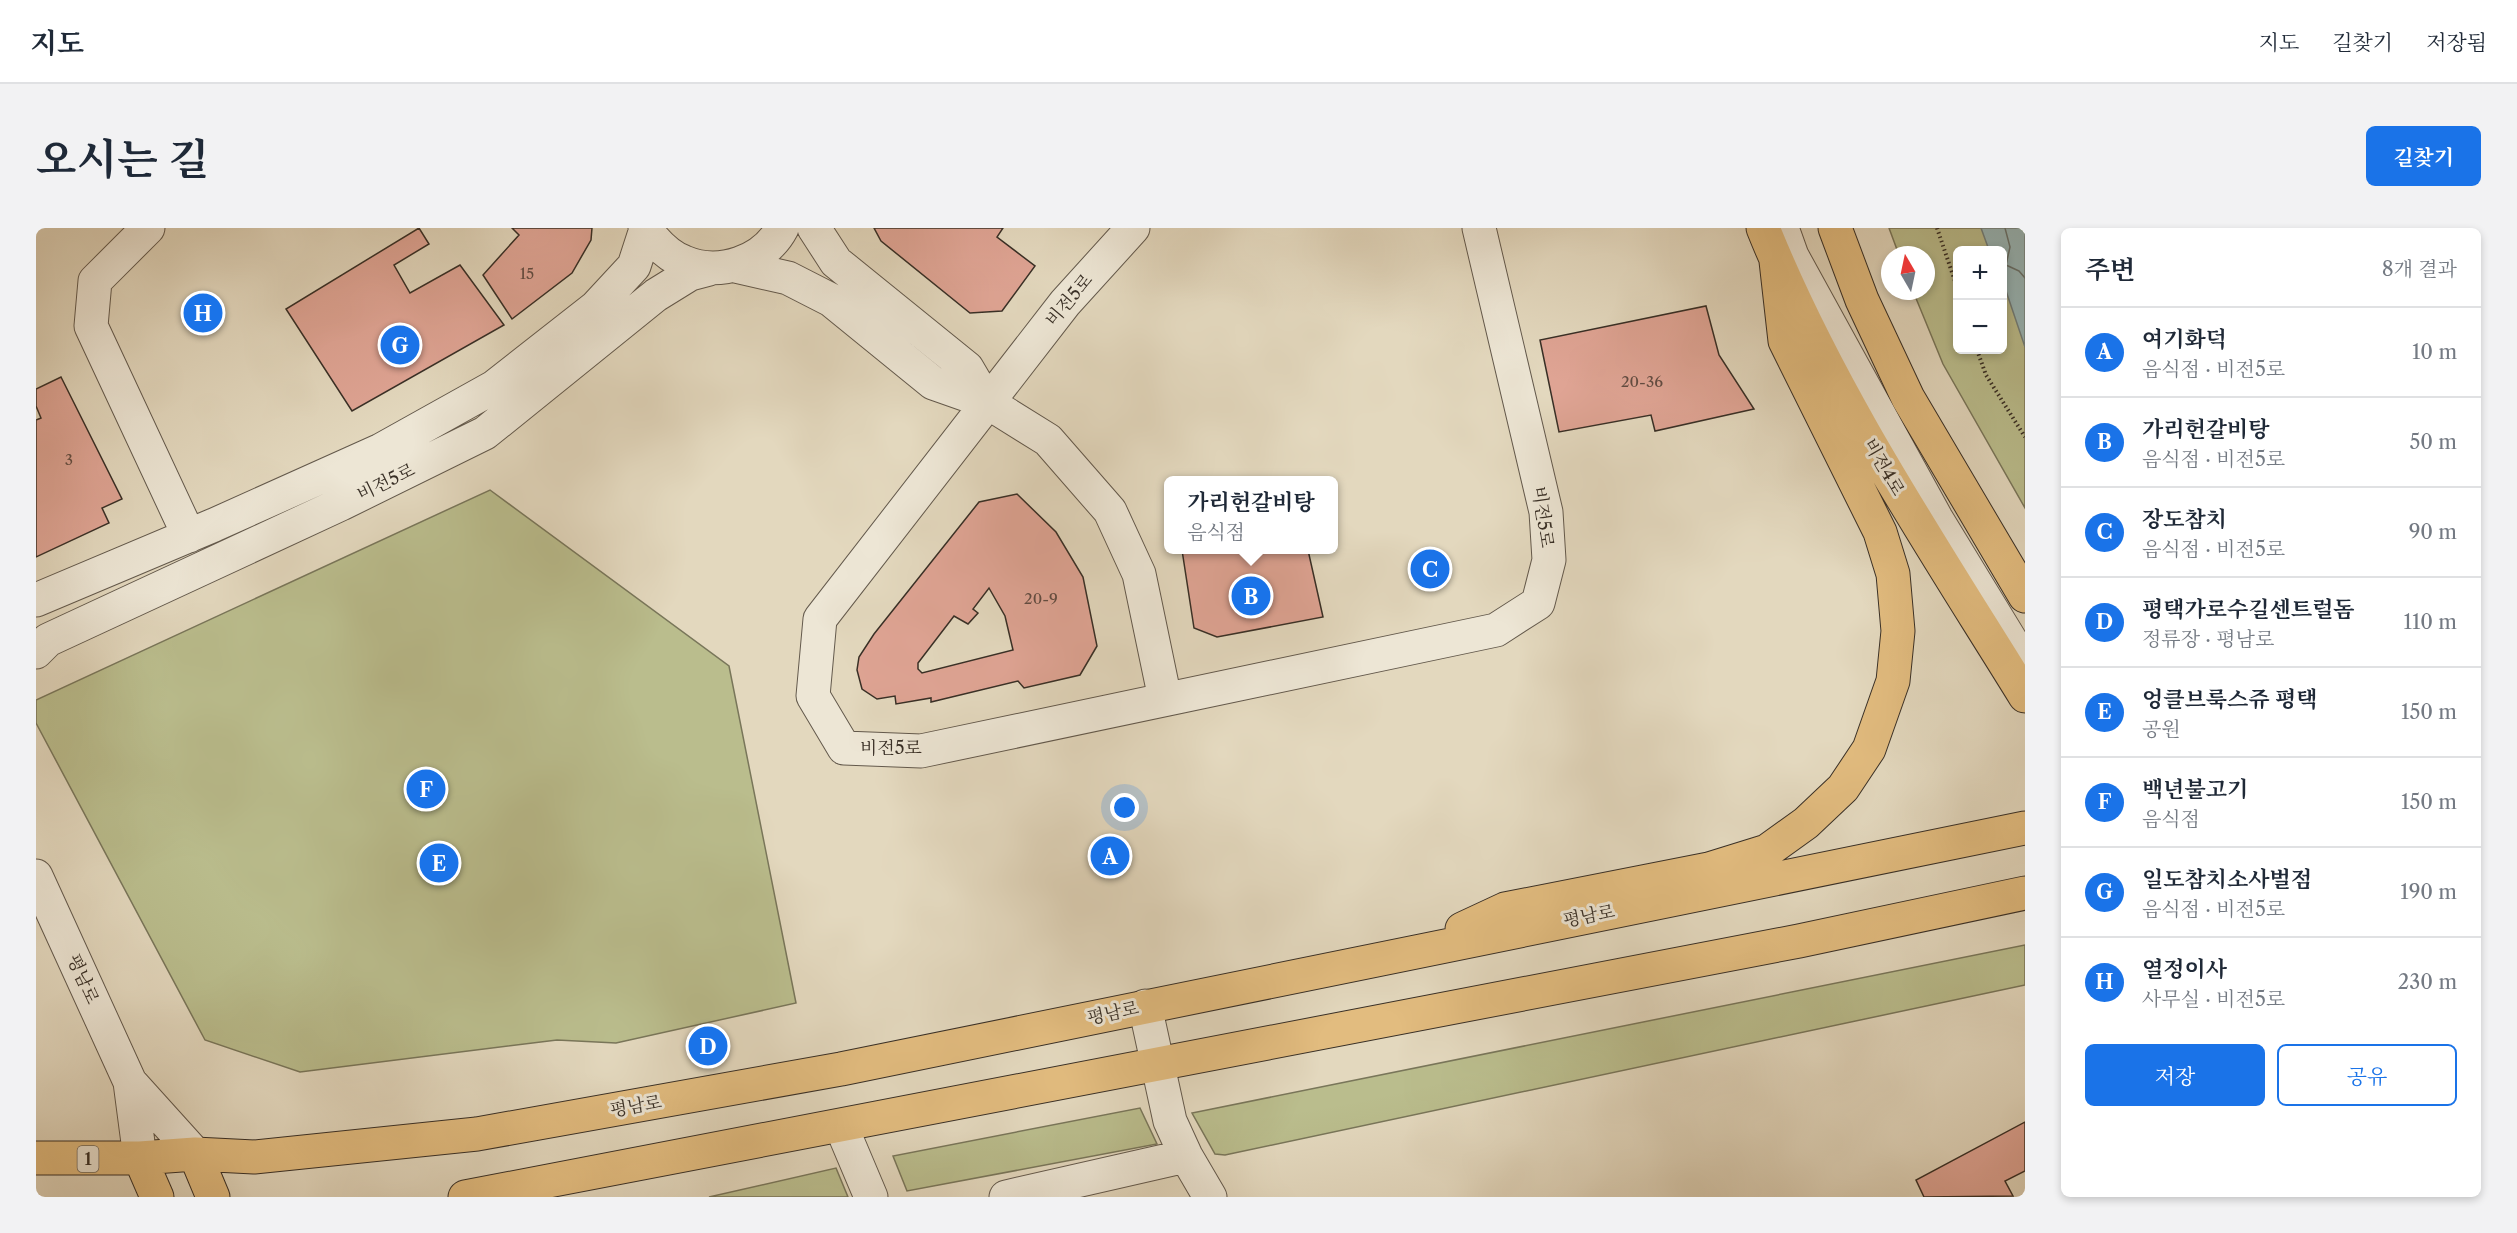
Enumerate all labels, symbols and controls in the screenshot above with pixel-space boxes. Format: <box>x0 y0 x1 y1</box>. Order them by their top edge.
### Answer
text: 지도 <box>30 26 84 60</box>
text: 지도 <box>2259 30 2299 55</box>
text: 길찾기 <box>2332 30 2393 55</box>
text: 저장됨 <box>2426 30 2487 55</box>
button: 길찾기 <box>2366 126 2481 186</box>
text: 오시는 길 <box>36 133 209 185</box>
north arrow <box>1881 246 1935 300</box>
map controls <box>1953 246 2007 354</box>
button: + <box>1953 246 2007 300</box>
text: 주변 <box>2085 254 2135 286</box>
text: 8개 결과 <box>2382 257 2457 281</box>
house number: 15 <box>520 264 534 283</box>
street label: 비전5로 <box>1041 269 1097 331</box>
pin: H <box>184 290 222 335</box>
button: − <box>1953 300 2007 354</box>
pin: G <box>380 322 420 368</box>
text: 여기화덕 <box>2142 326 2227 353</box>
text: A <box>2097 340 2112 364</box>
text: 10 m <box>2412 340 2457 364</box>
text: 음식점 · 비전5로 <box>2142 357 2285 381</box>
house number: 20-36 <box>1621 372 1663 391</box>
text: 가리헌갈비탕 <box>2142 416 2270 443</box>
text: B <box>2097 430 2112 454</box>
text: 50 m <box>2410 430 2457 454</box>
street label: 비전4로 <box>1859 434 1909 500</box>
text: 음식점 · 비전5로 <box>2142 447 2285 471</box>
house number: 3 <box>65 450 73 469</box>
street label: 비전5로 <box>353 459 419 505</box>
popup <box>1164 476 1338 554</box>
street label: 비전5로 <box>1528 485 1558 549</box>
text: 가리헌갈비탕 <box>1187 489 1315 516</box>
text: 장도참치 <box>2142 506 2227 533</box>
text: 음식점 <box>1187 520 1245 544</box>
text: C <box>2096 520 2113 544</box>
text: 90 m <box>2409 520 2457 544</box>
text: 음식점 · 비전5로 <box>2142 537 2285 561</box>
pin: C <box>1410 546 1450 592</box>
pin: B <box>1232 574 1270 619</box>
house number: 20-9 <box>1024 589 1058 608</box>
text: 평택가로수길센트럴돔 <box>2142 596 2355 623</box>
text: D <box>2096 610 2113 634</box>
text: 110 m <box>2404 610 2457 634</box>
text: 정류장 · 평남로 <box>2142 627 2274 651</box>
text: 엉클브룩스쥬 평택 <box>2142 686 2318 713</box>
text: E <box>2097 700 2112 724</box>
text: 150 m <box>2401 700 2457 724</box>
text: 공원 <box>2142 717 2181 741</box>
street label: 비전5로 <box>860 737 922 759</box>
pin: F <box>406 766 446 812</box>
text: 백년불고기 <box>2142 776 2248 803</box>
text: F <box>2098 790 2111 814</box>
text: 150 m <box>2401 790 2457 814</box>
your location <box>1110 793 1139 822</box>
text: 음식점 <box>2142 807 2200 831</box>
pin: A <box>1090 834 1130 878</box>
pin: E <box>420 840 458 886</box>
text: 일도참치소사벌점 <box>2142 866 2312 893</box>
text: G <box>2096 880 2113 904</box>
text: 190 m <box>2400 880 2457 904</box>
text: 음식점 · 비전5로 <box>2142 897 2285 921</box>
street label: 평남로 <box>1561 900 1617 932</box>
street label: 평남로 <box>62 951 104 1007</box>
text: 열정이사 <box>2142 956 2227 983</box>
text: H <box>2095 970 2114 994</box>
text: 230 m <box>2398 970 2457 994</box>
text: 사무실 · 비전5로 <box>2142 987 2285 1011</box>
street label: 평남로 <box>1085 997 1141 1029</box>
pin: D <box>688 1024 728 1068</box>
button: 저장 <box>2085 1044 2265 1106</box>
button: 공유 <box>2277 1044 2457 1106</box>
street label: 평남로 <box>608 1091 664 1121</box>
road number: 1 <box>78 1146 98 1172</box>

